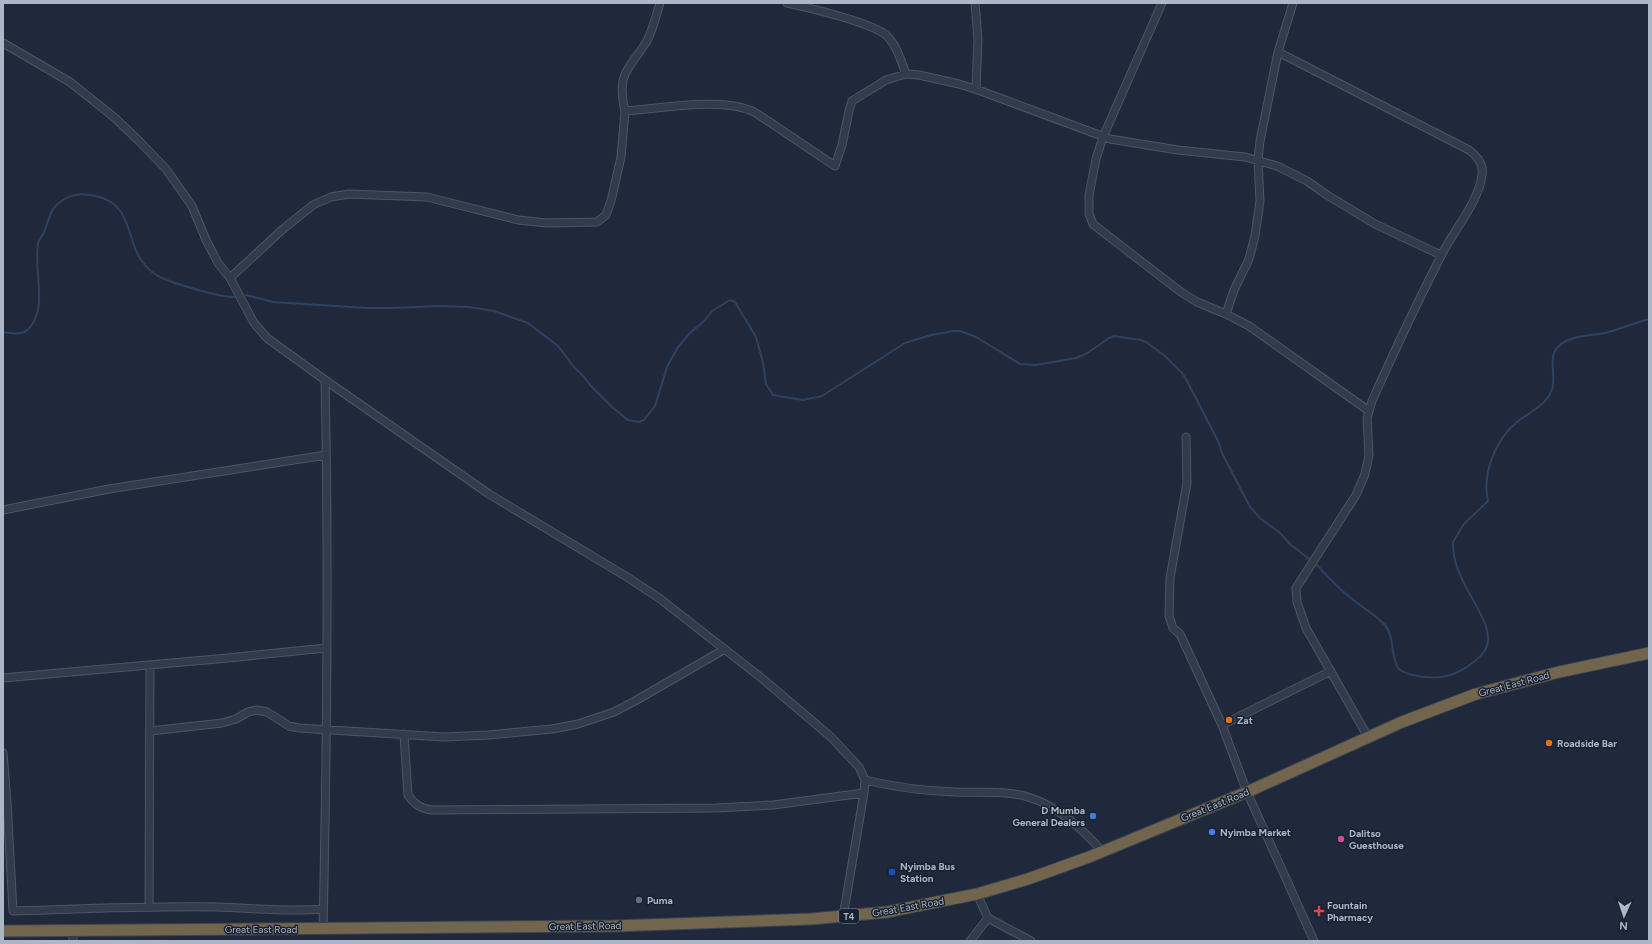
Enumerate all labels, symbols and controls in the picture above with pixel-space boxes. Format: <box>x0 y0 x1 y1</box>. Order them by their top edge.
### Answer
street label: Great East Road <box>1477 668 1551 700</box>
place label: Zat <box>1237 714 1253 727</box>
marker: Zat <box>1224 715 1234 725</box>
place label: Roadside Bar <box>1557 737 1617 750</box>
marker: Roadside Bar <box>1544 738 1554 748</box>
street label: Great East Road <box>1179 785 1251 825</box>
place label: D Mumba General Dealers <box>1013 804 1085 829</box>
marker: D Mumba General Dealers <box>1088 811 1098 821</box>
place label: Nyimba Market <box>1220 826 1291 839</box>
marker: Nyimba Market <box>1207 827 1217 837</box>
place label: Dalitso Guesthouse <box>1349 827 1404 852</box>
marker: Dalitso Guesthouse <box>1336 834 1346 844</box>
place label: Nyimba Bus Station <box>900 860 955 885</box>
marker: Nyimba Bus Station <box>887 867 897 877</box>
place label: Puma <box>647 894 673 907</box>
street label: Great East Road <box>871 894 945 920</box>
marker: Puma <box>634 895 644 905</box>
north arrow <box>1604 896 1644 936</box>
place label: Fountain Pharmacy <box>1327 899 1373 924</box>
marker: Fountain Pharmacy <box>1314 906 1324 916</box>
road number: T4 <box>839 909 859 923</box>
street label: Great East Road <box>549 919 622 933</box>
text: N <box>1619 919 1628 932</box>
street label: Great East Road <box>225 923 298 936</box>

